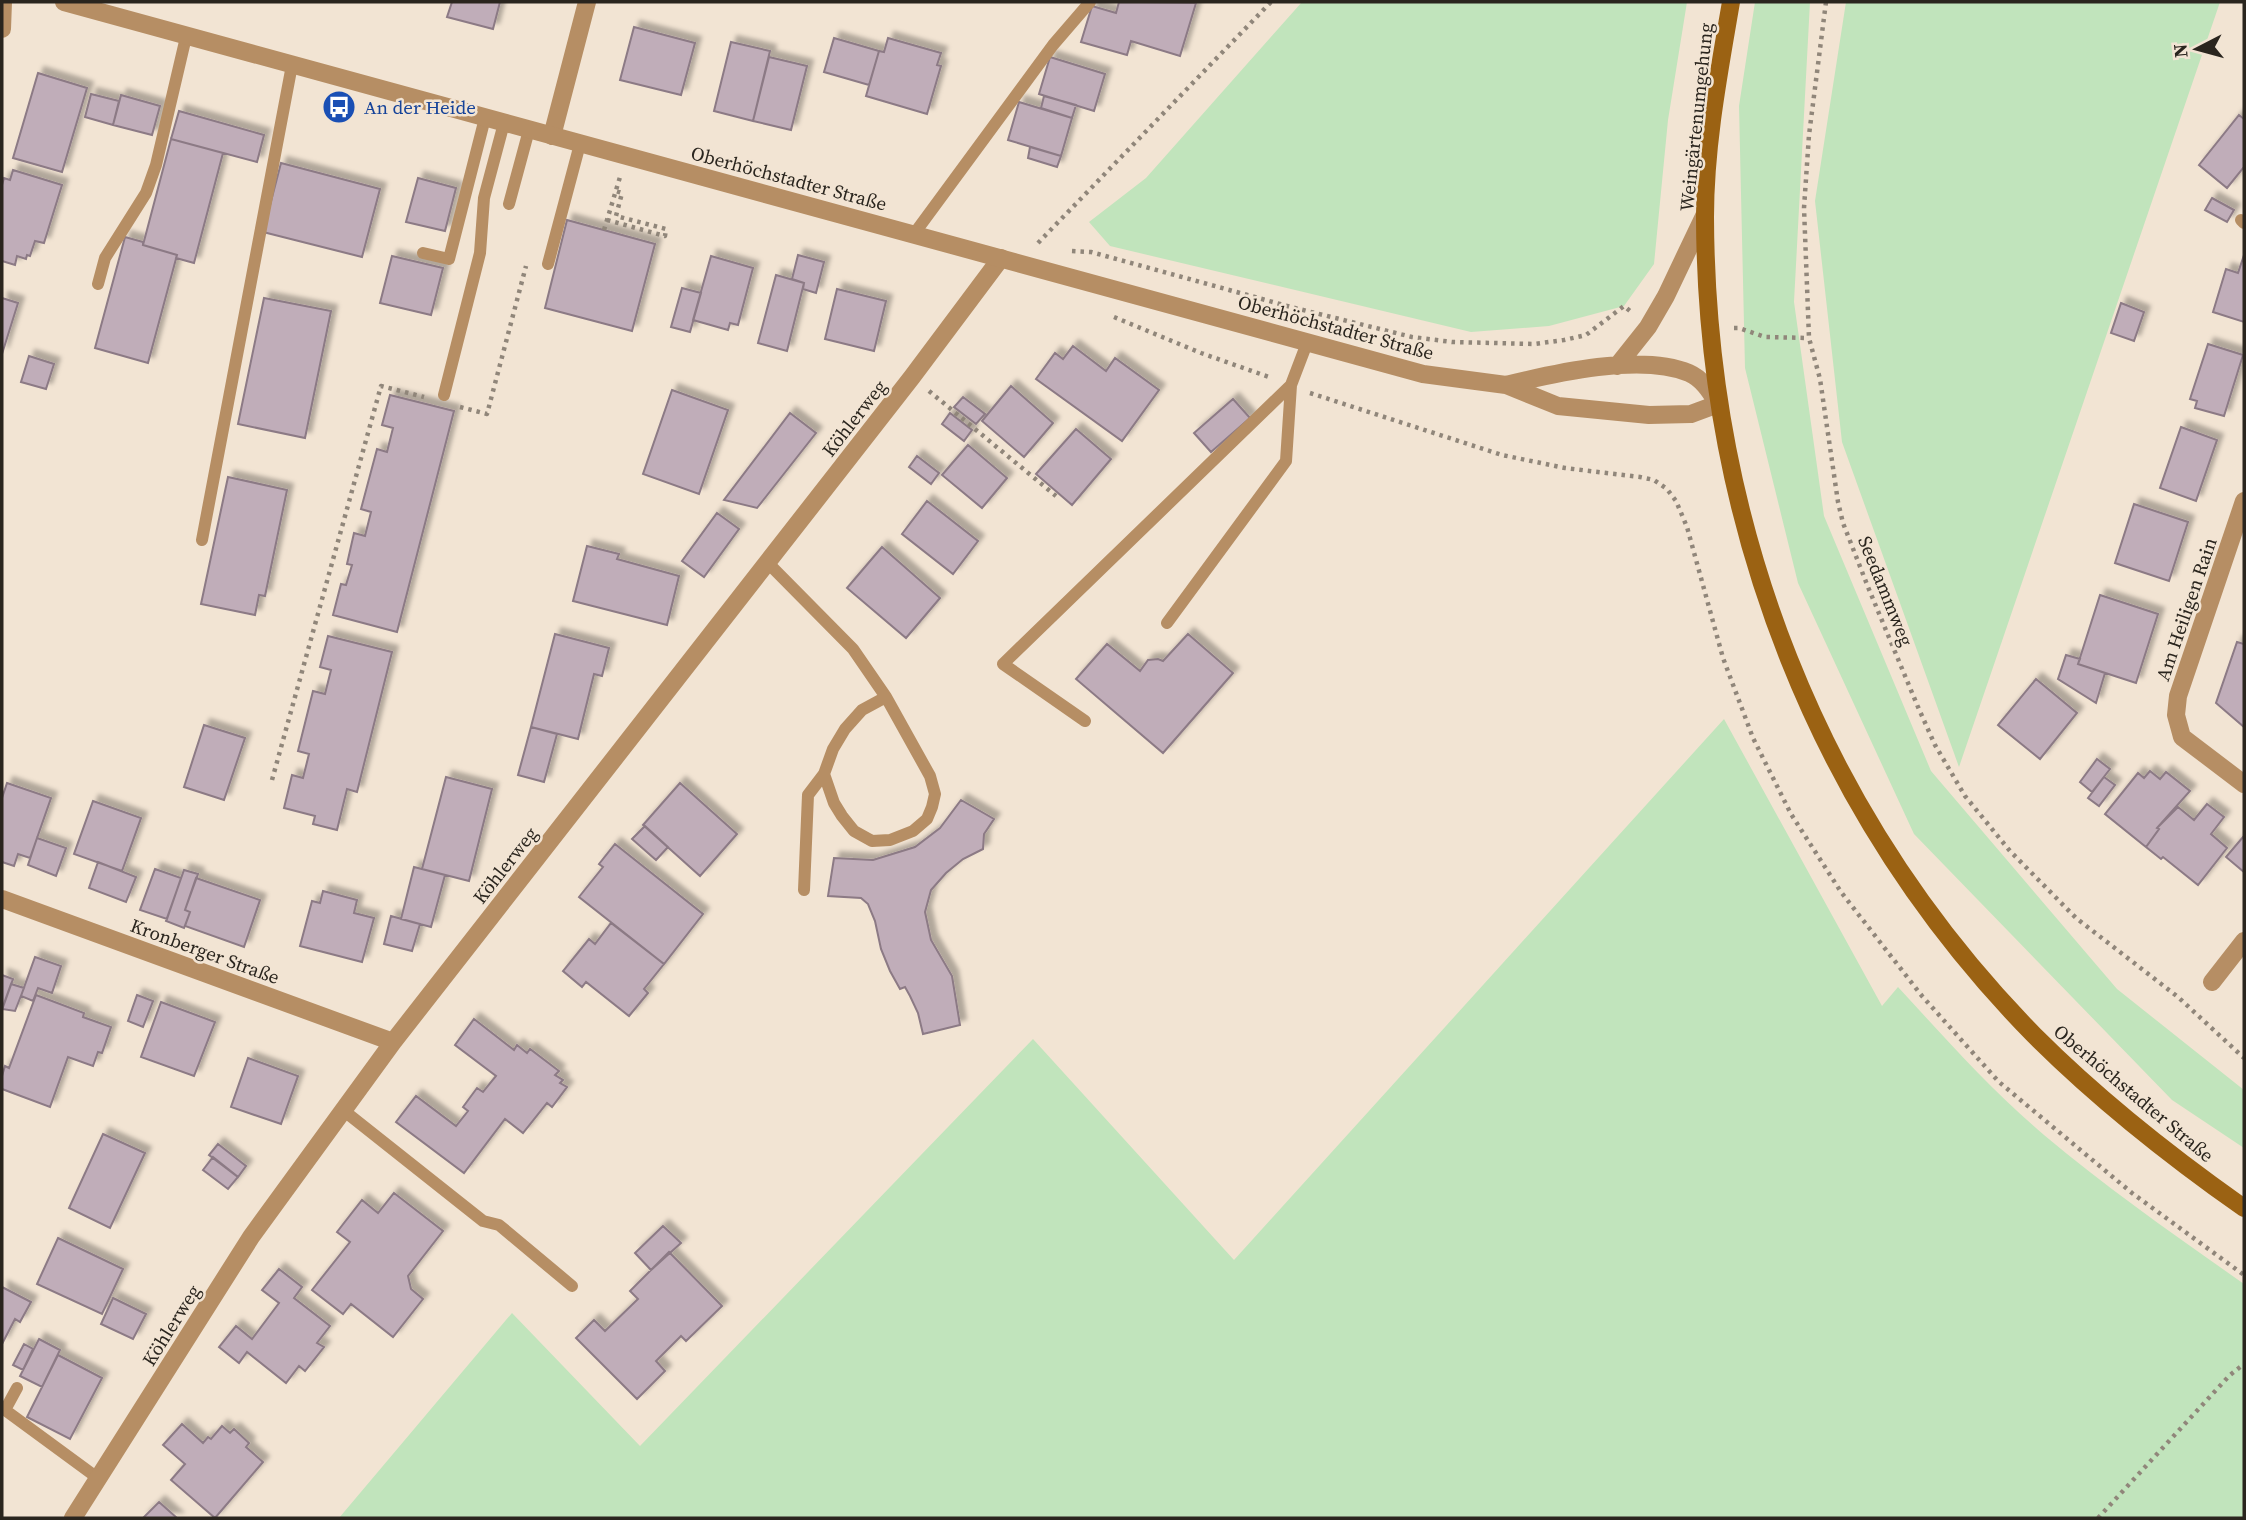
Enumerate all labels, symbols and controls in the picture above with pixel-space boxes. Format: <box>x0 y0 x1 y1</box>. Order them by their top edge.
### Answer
north arrow <box>2162 14 2232 84</box>
street label: Weingärtenumgehung <box>1673 21 1719 213</box>
text: N <box>2166 42 2194 59</box>
bus stop icon: An der Heide <box>320 88 358 126</box>
place label: An der Heide <box>364 94 476 120</box>
street label: Oberhöchstadter Straße <box>688 139 890 217</box>
street label: Oberhöchstadter Straße <box>1235 288 1437 366</box>
street label: Köhlerweg <box>816 374 892 462</box>
street label: Seedammweg <box>1852 532 1920 650</box>
street label: Am Heiligen Rain <box>2149 534 2223 684</box>
street label: Köhlerweg <box>467 821 543 909</box>
street label: Kronberger Straße <box>127 912 283 990</box>
street label: Oberhöchstadter Straße <box>2048 1018 2220 1168</box>
street label: Köhlerweg <box>136 1279 206 1371</box>

